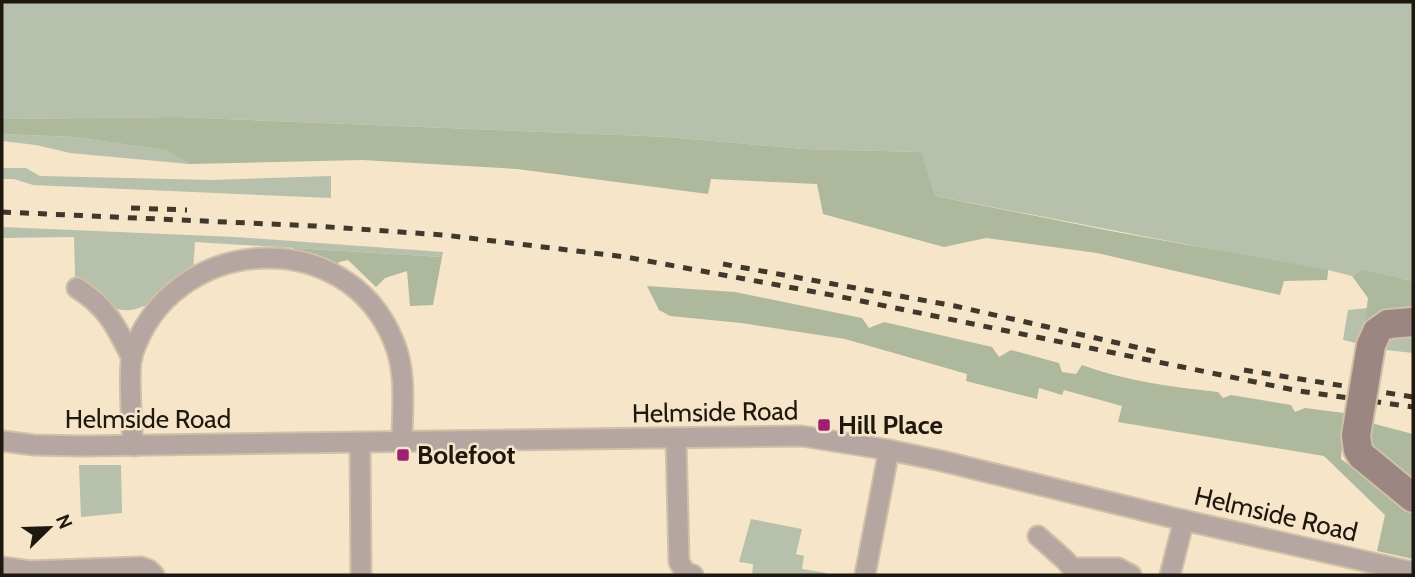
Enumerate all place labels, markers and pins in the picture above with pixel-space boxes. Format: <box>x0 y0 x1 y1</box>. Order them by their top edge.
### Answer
place label: Hill Place <box>838 409 943 441</box>
marker: Hill Place <box>816 417 832 433</box>
place label: Bolefoot <box>417 439 515 471</box>
marker: Bolefoot <box>395 447 411 463</box>

